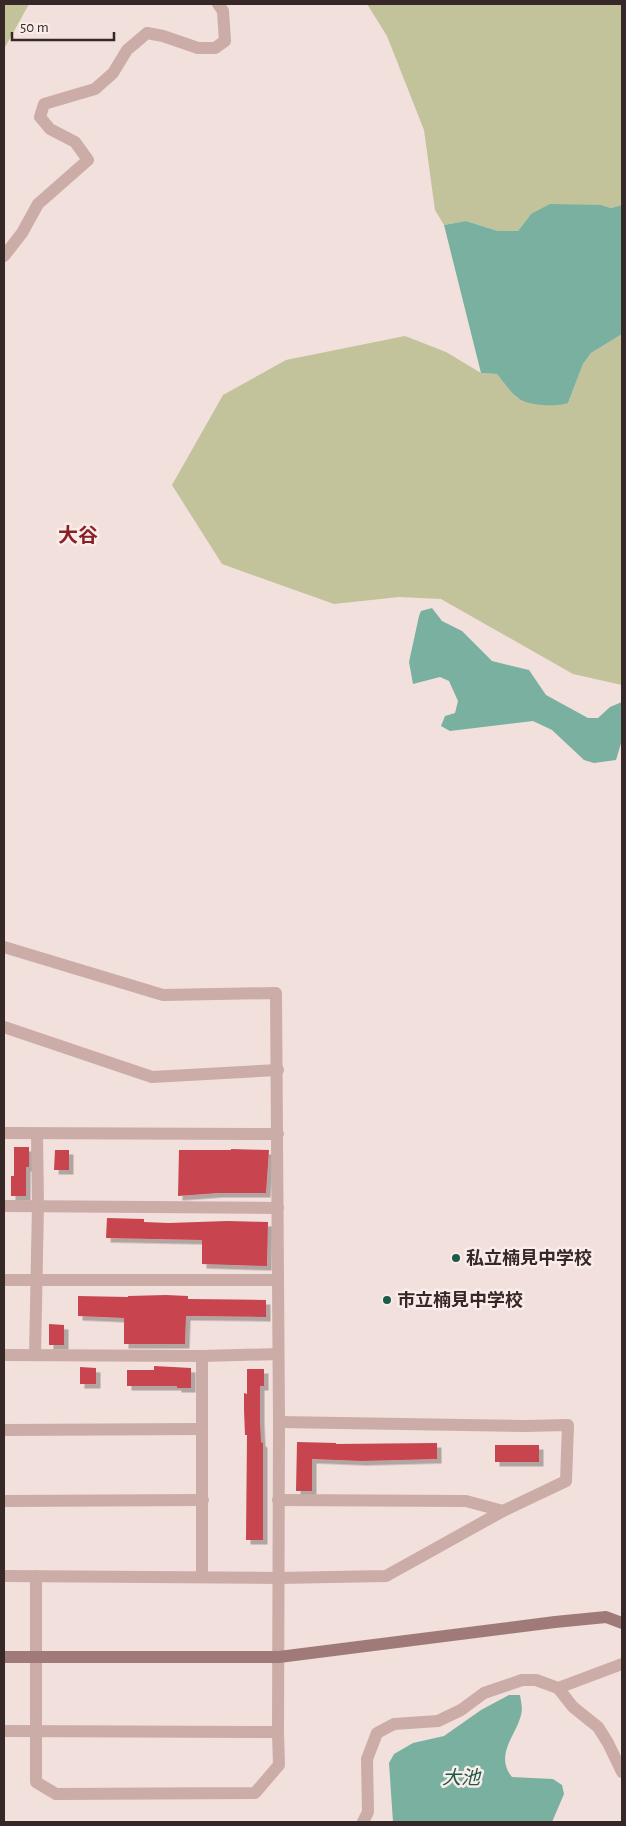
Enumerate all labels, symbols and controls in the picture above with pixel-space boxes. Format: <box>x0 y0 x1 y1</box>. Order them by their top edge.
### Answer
scale bar <box>12 10 115 42</box>
text: 50 m <box>20 20 49 35</box>
district label: 大谷 <box>58 525 98 546</box>
place label: 私立楠見中学校 <box>466 1248 592 1268</box>
marker: 私立楠見中学校 <box>450 1252 462 1264</box>
place label: 市立楠見中学校 <box>397 1290 523 1310</box>
marker: 市立楠見中学校 <box>381 1294 393 1306</box>
water label: 大池 <box>442 1768 482 1788</box>

